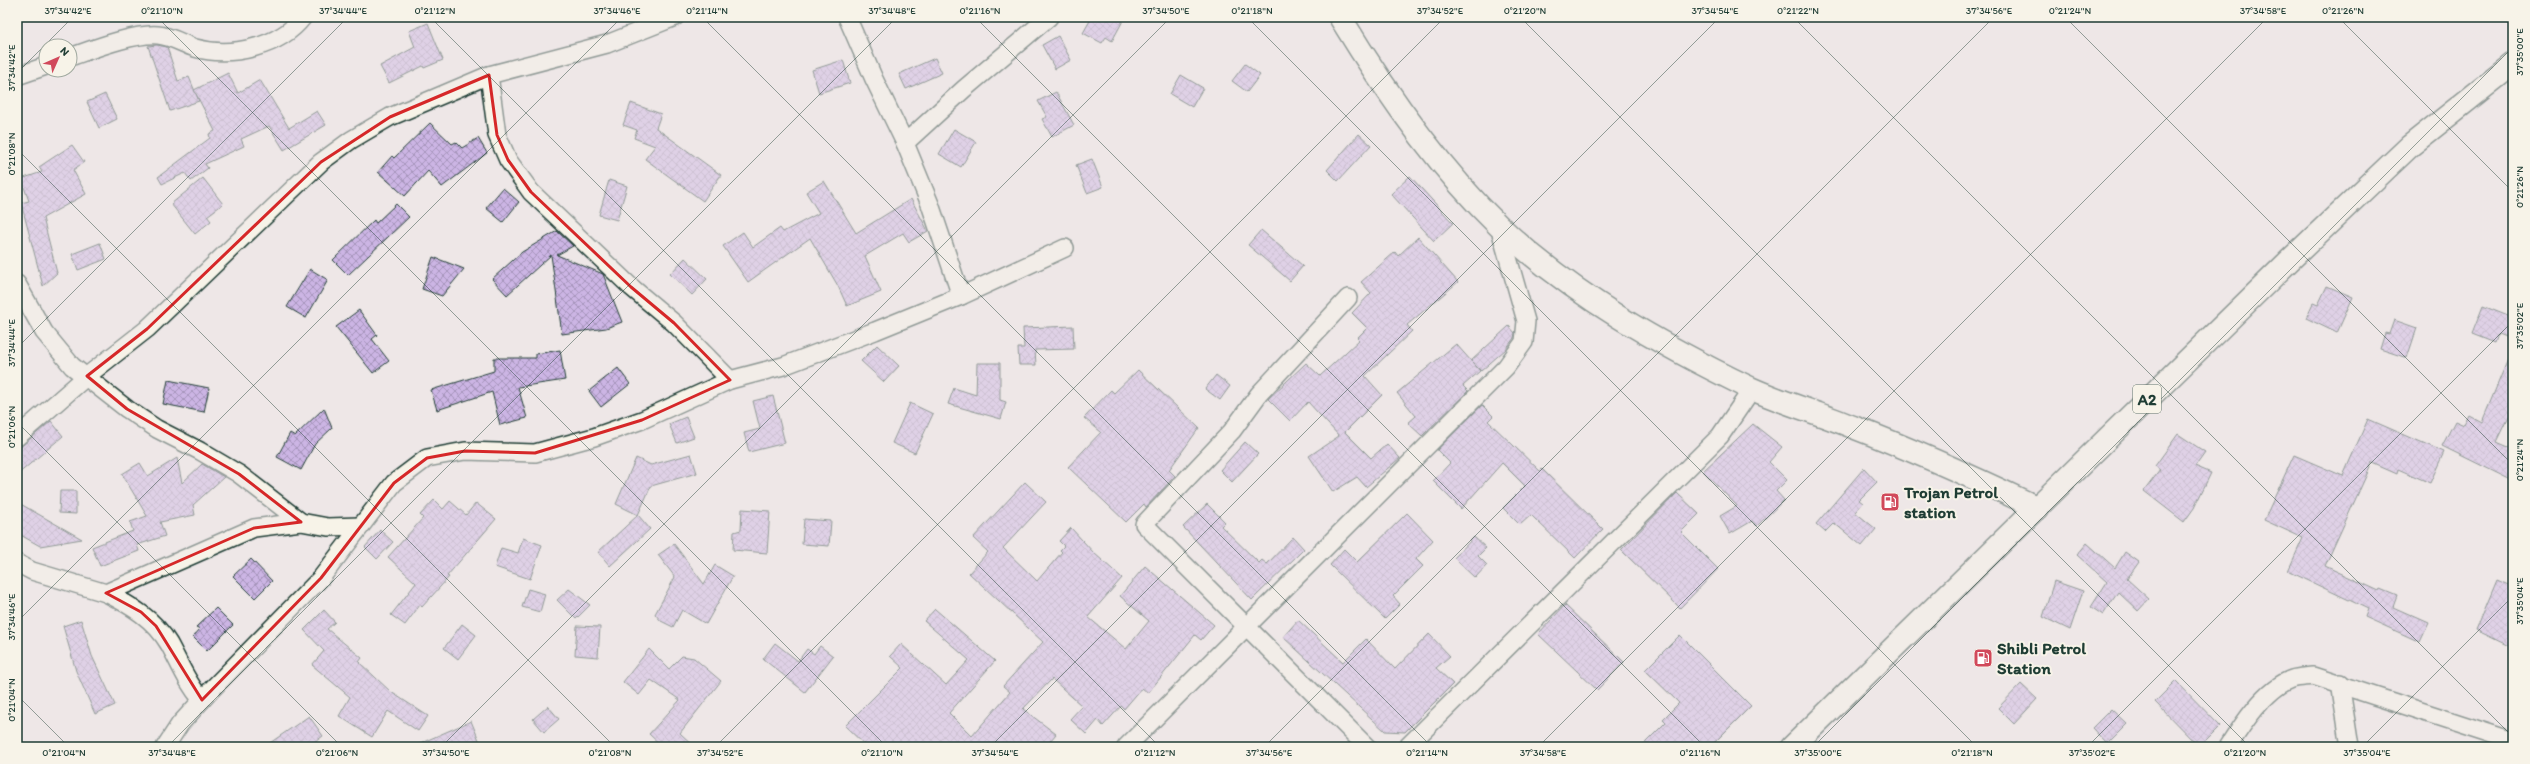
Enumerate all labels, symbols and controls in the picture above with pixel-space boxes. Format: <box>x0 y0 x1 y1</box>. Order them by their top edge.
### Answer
text: 37°34'42"E <box>44 4 92 17</box>
text: 0°21'10"N <box>141 4 183 17</box>
text: 37°34'44"E <box>319 4 367 17</box>
text: 0°21'12"N <box>414 4 456 17</box>
text: 37°34'46"E <box>593 4 641 17</box>
text: 0°21'14"N <box>686 4 728 17</box>
text: 37°34'48"E <box>868 4 916 17</box>
text: 0°21'16"N <box>959 4 1001 17</box>
text: 37°34'50"E <box>1142 4 1190 17</box>
text: 0°21'18"N <box>1231 4 1273 17</box>
text: 37°34'52"E <box>1417 4 1464 17</box>
text: 0°21'20"N <box>1504 4 1547 17</box>
text: 37°34'54"E <box>1691 4 1739 17</box>
text: 0°21'22"N <box>1777 4 1819 17</box>
text: 37°34'56"E <box>1966 4 2013 17</box>
text: 0°21'24"N <box>2049 4 2092 17</box>
text: 37°34'58"E <box>2240 4 2287 17</box>
text: 0°21'26"N <box>2322 4 2364 17</box>
text: 37°35'00"E <box>2513 28 2526 76</box>
north arrow <box>38 38 78 78</box>
text: 37°34'42"E <box>5 44 18 92</box>
text: N <box>57 44 72 59</box>
text: 0°21'08"N <box>5 132 18 175</box>
text: 0°21'26"N <box>2513 166 2526 208</box>
text: 37°35'02"E <box>2513 302 2526 349</box>
text: 37°34'44"E <box>5 319 18 367</box>
road number: A2 <box>2133 385 2161 413</box>
text: 0°21'06"N <box>5 405 18 448</box>
text: 0°21'24"N <box>2513 438 2526 481</box>
place label: Trojan Petrol station <box>1903 482 1998 522</box>
fuel station icon: Trojan Petrol station <box>1879 491 1901 513</box>
text: 37°35'04"E <box>2513 577 2526 625</box>
text: 37°34'46"E <box>5 593 18 641</box>
place label: Shibli Petrol Station <box>1997 638 2086 678</box>
fuel station icon: Shibli Petrol Station <box>1972 647 1994 669</box>
text: 0°21'04"N <box>5 678 18 722</box>
text: 0°21'04"N <box>42 746 86 759</box>
text: 37°34'48"E <box>148 746 196 759</box>
text: 0°21'06"N <box>316 746 359 759</box>
text: 37°34'50"E <box>422 746 470 759</box>
text: 0°21'08"N <box>589 746 632 759</box>
text: 37°34'52"E <box>697 746 744 759</box>
text: 0°21'10"N <box>861 746 903 759</box>
text: 37°34'54"E <box>971 746 1019 759</box>
text: 0°21'12"N <box>1134 746 1176 759</box>
text: 37°34'56"E <box>1246 746 1293 759</box>
text: 0°21'14"N <box>1406 746 1448 759</box>
text: 37°34'58"E <box>1520 746 1567 759</box>
text: 0°21'16"N <box>1679 746 1721 759</box>
text: 37°35'00"E <box>1794 746 1842 759</box>
text: 0°21'18"N <box>1951 746 1993 759</box>
text: 37°35'02"E <box>2069 746 2116 759</box>
text: 0°21'20"N <box>2224 746 2267 759</box>
text: 37°35'04"E <box>2343 746 2391 759</box>

